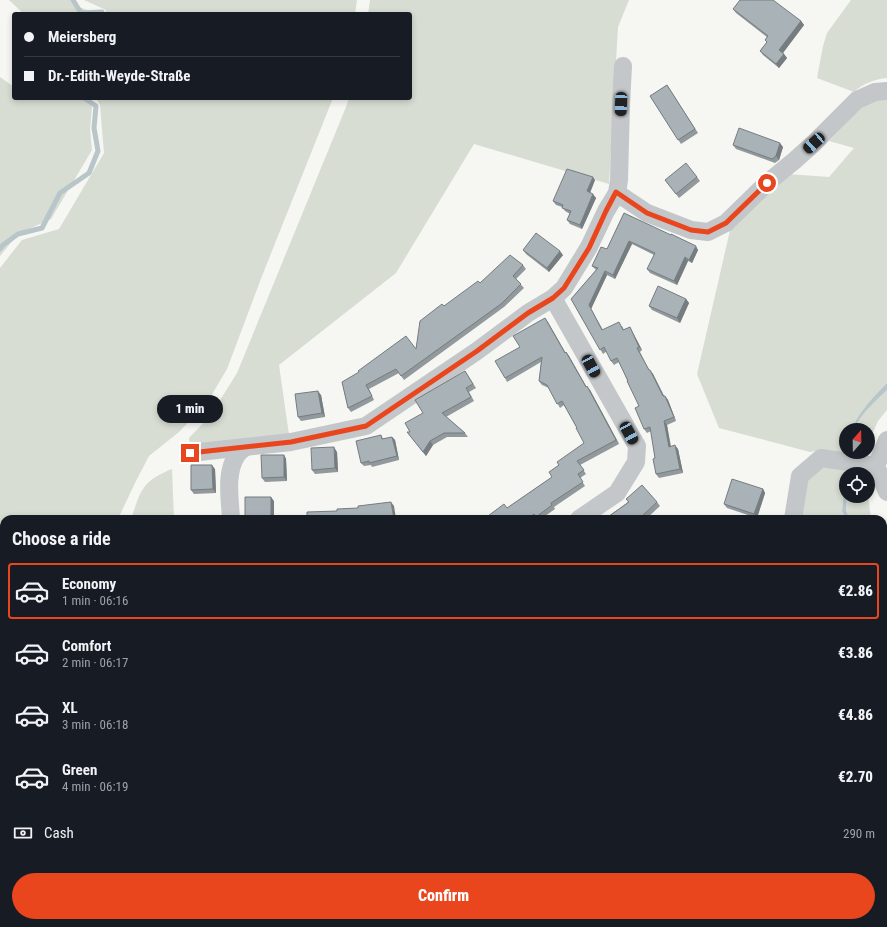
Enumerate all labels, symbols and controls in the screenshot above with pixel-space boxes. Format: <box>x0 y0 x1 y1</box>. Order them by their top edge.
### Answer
text: Meiersberg <box>48 28 116 46</box>
text: Dr.-Edith-Weyde-Straße <box>48 67 191 85</box>
car <box>615 92 627 116</box>
car <box>801 131 827 155</box>
route start <box>758 174 776 192</box>
car <box>580 353 602 379</box>
callout: 1 min <box>157 395 223 423</box>
text: 1 min <box>176 401 204 416</box>
car <box>618 420 640 446</box>
north arrow <box>839 423 875 459</box>
map controls <box>839 423 875 503</box>
route end <box>181 444 199 462</box>
button: locate <box>839 467 875 503</box>
text: Choose a ride <box>12 528 111 549</box>
icon: car <box>14 573 50 609</box>
text: Economy <box>62 575 116 593</box>
text: €2.86 <box>838 582 873 600</box>
text: 1 min · 06:16 <box>62 593 128 608</box>
icon: car <box>14 635 50 671</box>
text: Comfort <box>62 637 111 655</box>
text: €3.86 <box>838 644 873 662</box>
text: 2 min · 06:17 <box>62 655 128 670</box>
icon: car <box>14 697 50 733</box>
text: XL <box>62 699 78 717</box>
text: €4.86 <box>838 706 873 724</box>
text: 3 min · 06:18 <box>62 717 128 732</box>
icon: car <box>14 759 50 795</box>
text: Green <box>62 761 97 779</box>
text: €2.70 <box>838 768 873 786</box>
text: 4 min · 06:19 <box>62 779 128 794</box>
icon: cash <box>12 822 34 844</box>
text: Cash <box>44 824 74 842</box>
text: 290 m <box>843 826 875 841</box>
button: Confirm <box>12 873 875 919</box>

